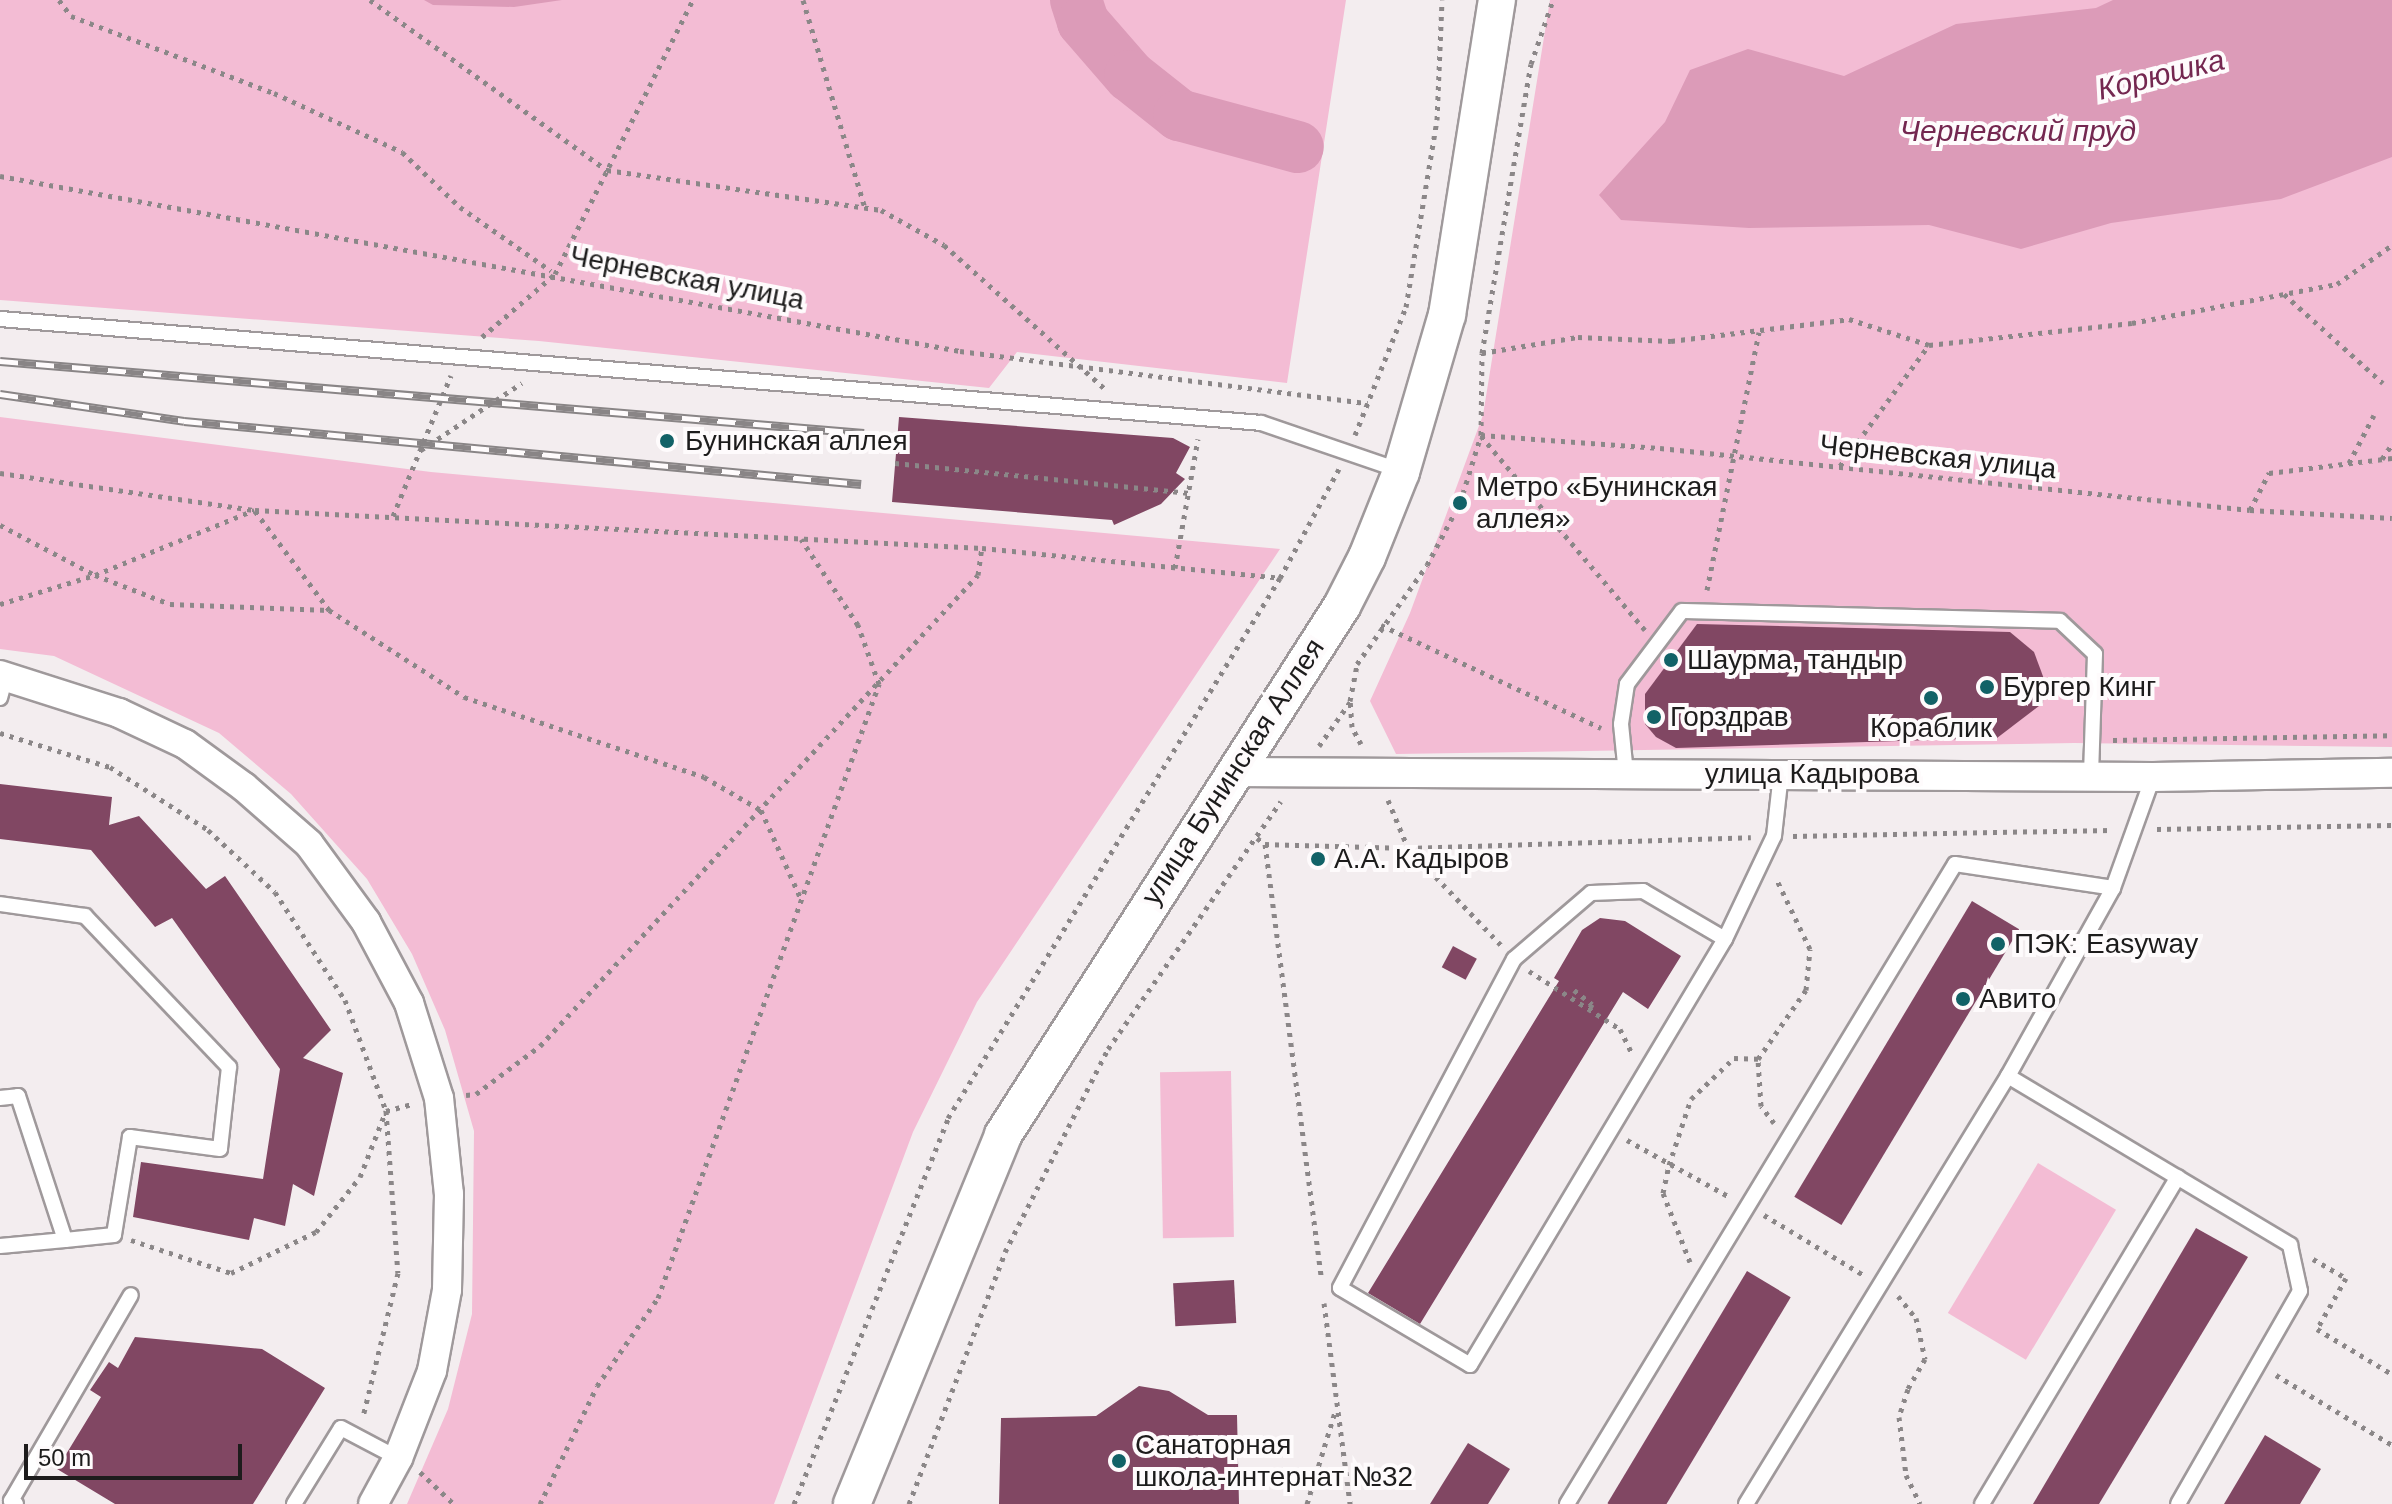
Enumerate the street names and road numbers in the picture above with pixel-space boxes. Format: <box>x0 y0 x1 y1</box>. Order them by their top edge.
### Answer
street label: Черневская улица <box>567 239 807 317</box>
street label: Черневская улица <box>1818 428 2058 486</box>
street label: улица Бунинская Аллея <box>1134 633 1332 911</box>
street label: улица Кадырова <box>1705 757 1919 791</box>

